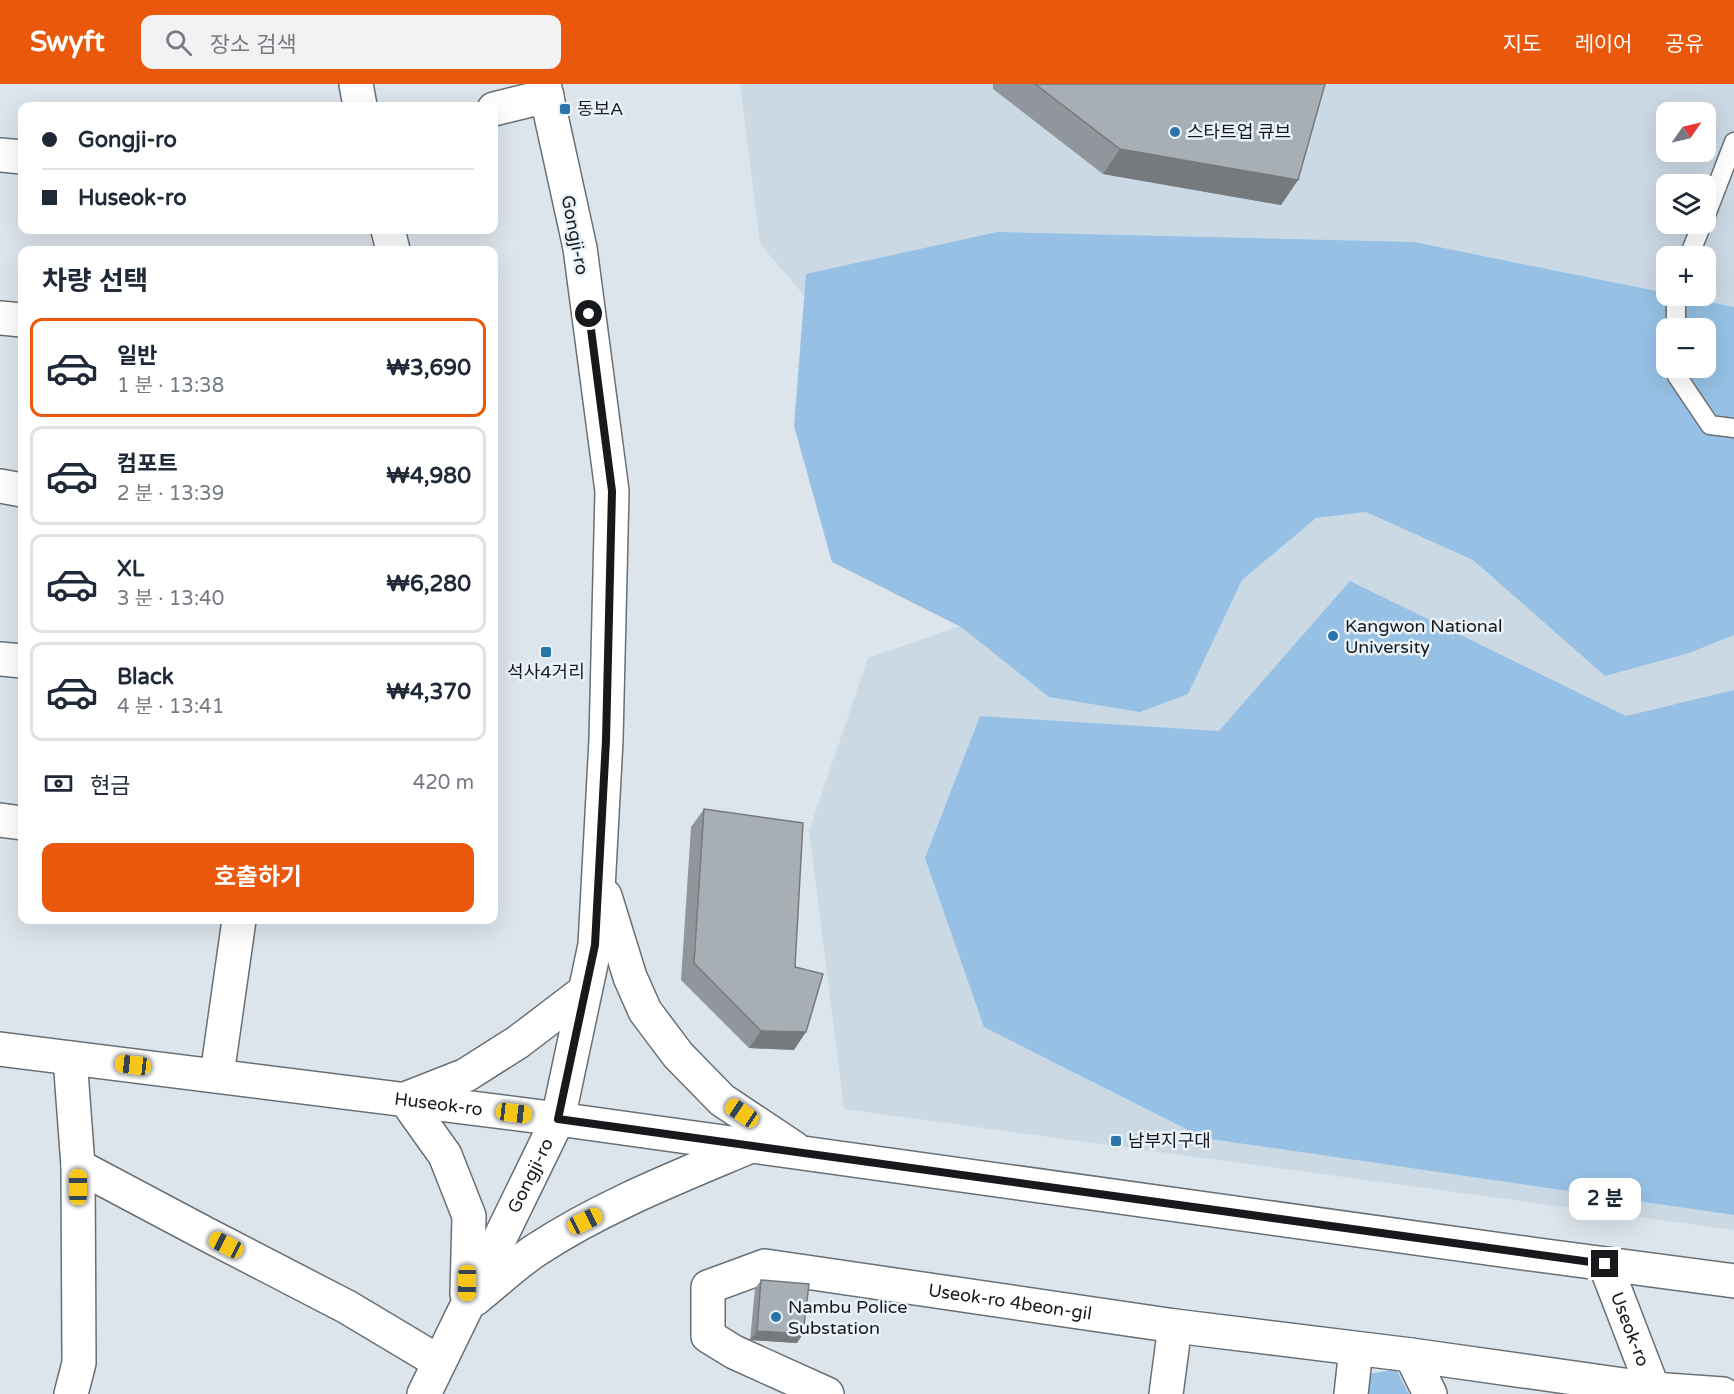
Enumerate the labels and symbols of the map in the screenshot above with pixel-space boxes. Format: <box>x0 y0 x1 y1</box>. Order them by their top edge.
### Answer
place label: 동보A <box>577 98 624 120</box>
marker: 동보A <box>558 102 572 116</box>
north arrow <box>1656 102 1716 162</box>
place label: 스타트업 큐브 <box>1187 121 1291 143</box>
marker: 스타트업 큐브 <box>1168 125 1182 139</box>
street label: Gongji-ro <box>556 193 594 277</box>
route start <box>575 300 602 327</box>
place label: Kangwon National University <box>1345 615 1502 658</box>
marker: Kangwon National University <box>1326 629 1340 643</box>
marker: 석사4거리 <box>539 645 553 659</box>
place label: 석사4거리 <box>507 661 585 683</box>
car <box>114 1054 152 1076</box>
street label: Huseok-ro <box>393 1088 484 1120</box>
car <box>722 1095 762 1131</box>
car <box>495 1102 533 1124</box>
place label: 남부지구대 <box>1128 1130 1211 1152</box>
street label: Gongji-ro <box>503 1134 558 1217</box>
marker: 남부지구대 <box>1109 1134 1123 1148</box>
car <box>69 1169 87 1205</box>
callout: 2 분 <box>1569 1177 1641 1219</box>
car <box>565 1205 605 1237</box>
car <box>206 1229 246 1261</box>
route end <box>1591 1250 1618 1277</box>
car <box>458 1265 476 1301</box>
street label: Useok-ro 4beon-gil <box>927 1279 1093 1325</box>
street label: Useok-ro <box>1606 1289 1654 1370</box>
place label: Nambu Police Substation <box>788 1296 908 1339</box>
marker: Nambu Police Substation <box>769 1310 783 1324</box>

